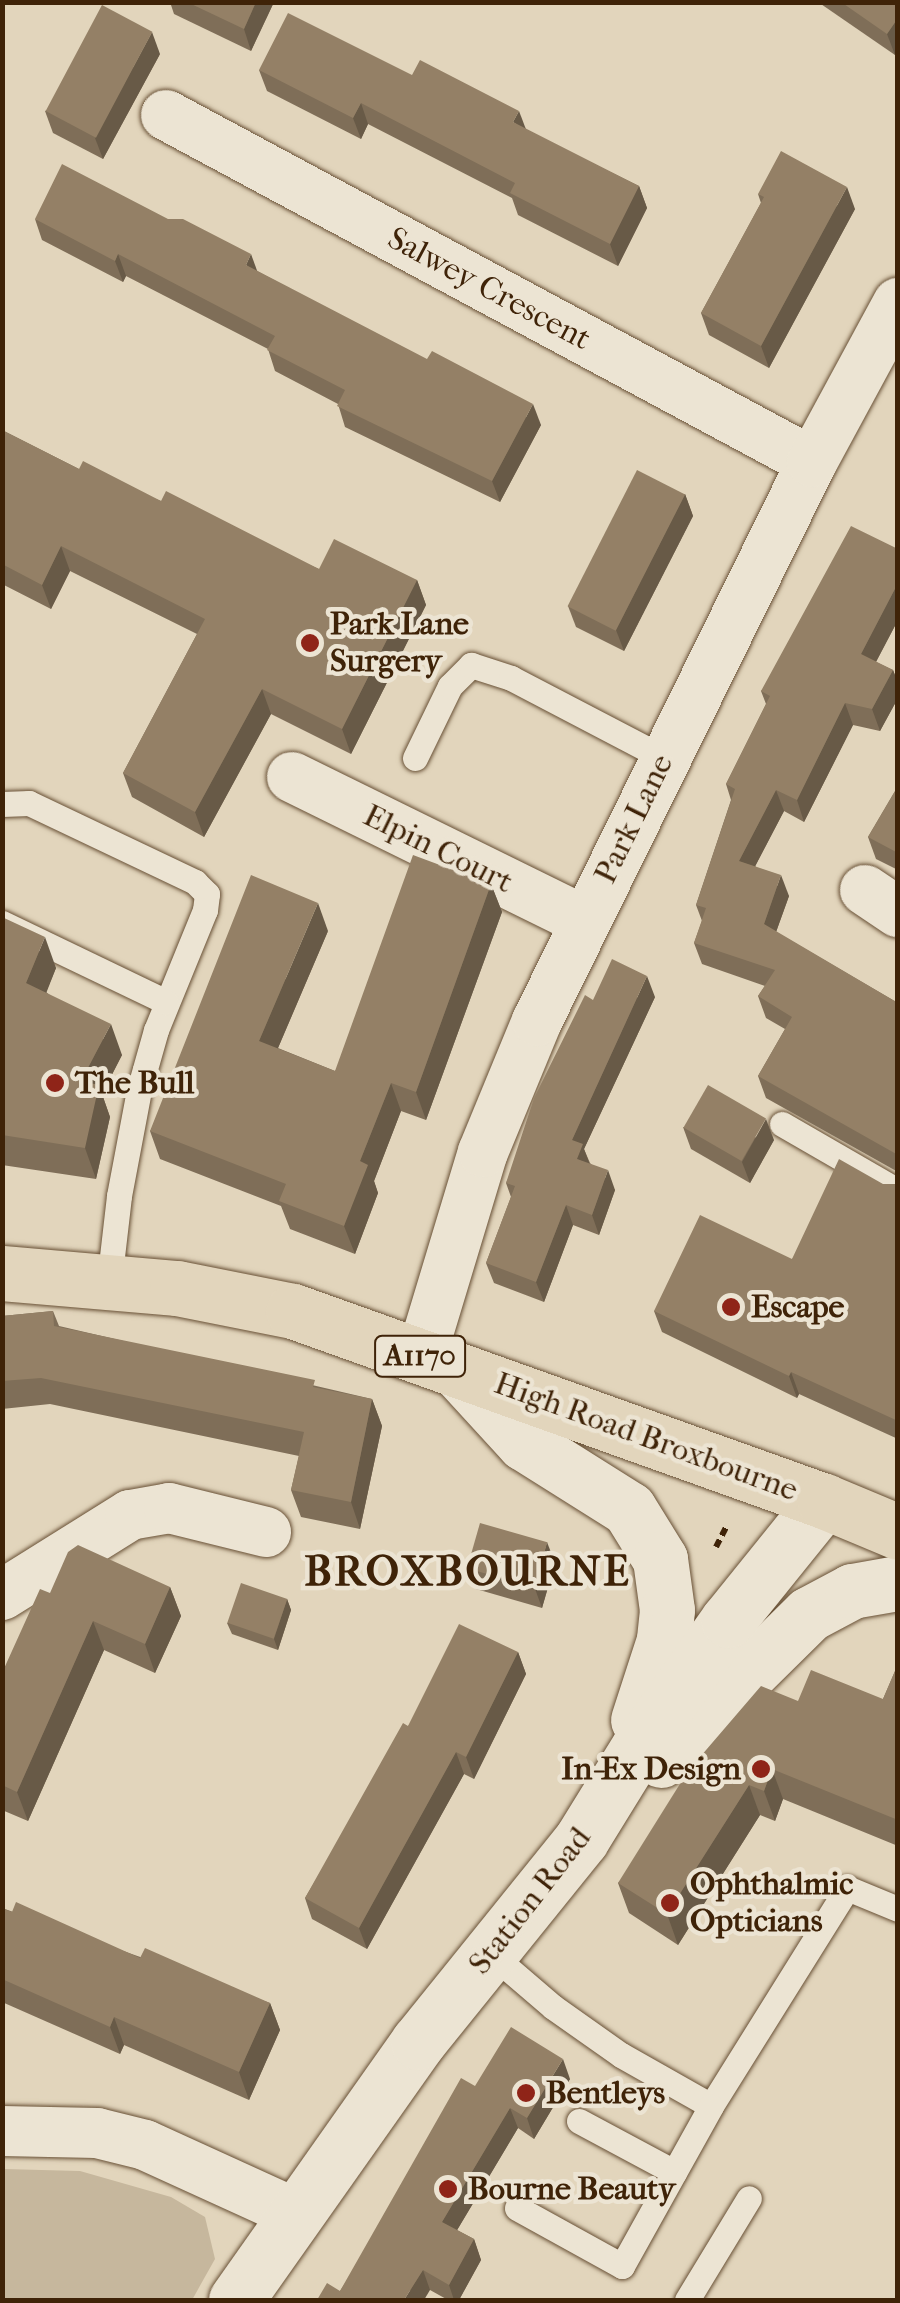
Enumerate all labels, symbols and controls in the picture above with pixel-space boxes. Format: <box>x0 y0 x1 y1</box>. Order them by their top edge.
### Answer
street label: Salwey Crescent <box>381 219 597 359</box>
place label: Park Lane Surgery <box>330 606 469 681</box>
marker: Park Lane Surgery <box>299 632 321 654</box>
street label: Park Lane <box>586 748 682 890</box>
street label: Elpin Court <box>357 796 519 902</box>
place label: The Bull <box>75 1064 194 1102</box>
marker: The Bull <box>44 1072 66 1094</box>
place label: Escape <box>751 1288 844 1326</box>
marker: Escape <box>720 1296 742 1318</box>
road number: A1170 <box>372 1331 468 1381</box>
street label: High Road Broxbourne <box>489 1364 803 1510</box>
district label: BROXBOURNE <box>305 1547 631 1597</box>
place label: In-Ex Design <box>561 1750 741 1788</box>
marker: In-Ex Design <box>750 1758 772 1780</box>
street label: Station Road <box>461 1820 599 1982</box>
place label: Ophthalmic Opticians <box>690 1866 853 1941</box>
marker: Ophthalmic Opticians <box>659 1892 681 1914</box>
place label: Bentleys <box>546 2074 665 2112</box>
marker: Bentleys <box>515 2082 537 2104</box>
place label: Bourne Beauty <box>468 2170 675 2208</box>
marker: Bourne Beauty <box>437 2178 459 2200</box>

